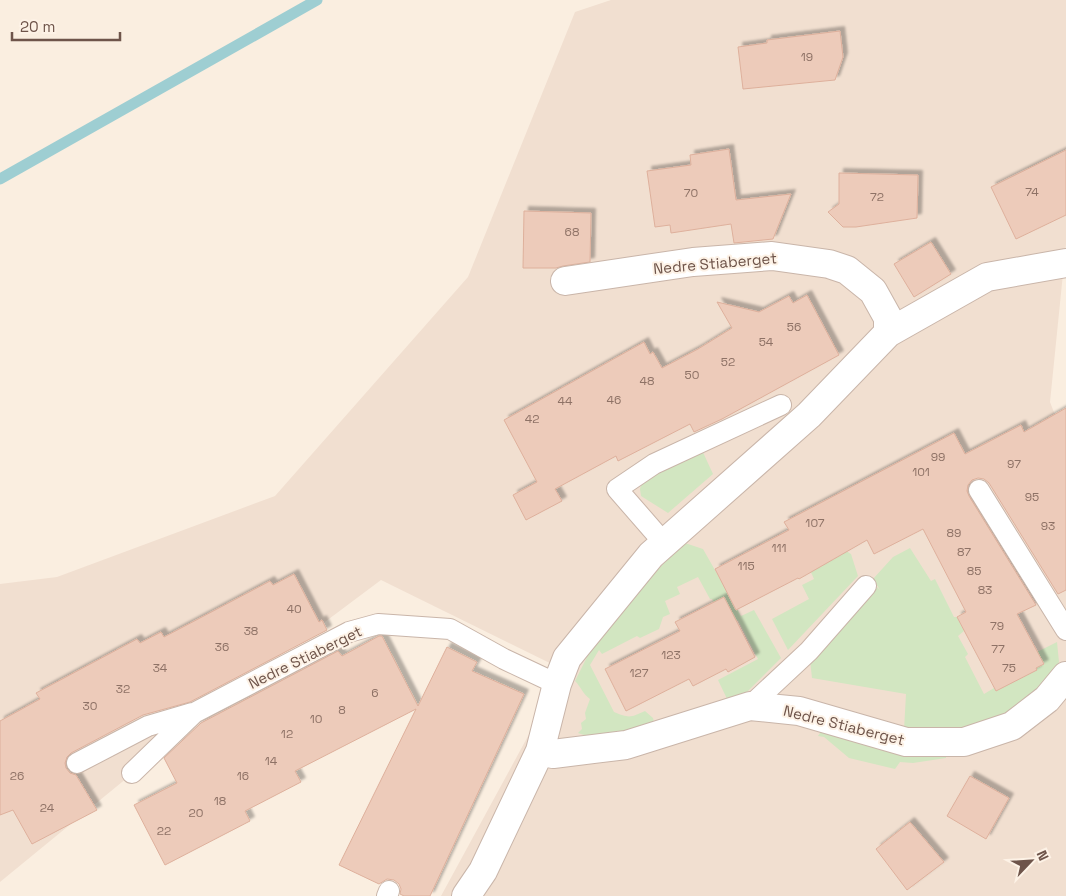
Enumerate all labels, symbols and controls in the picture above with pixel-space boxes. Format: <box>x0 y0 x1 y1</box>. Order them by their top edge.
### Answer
scale bar <box>12 10 120 42</box>
text: 20 m <box>20 17 55 36</box>
house number: 19 <box>801 49 813 65</box>
house number: 74 <box>1025 184 1039 200</box>
house number: 70 <box>684 185 698 201</box>
house number: 72 <box>870 189 884 205</box>
house number: 68 <box>565 224 579 240</box>
street label: Nedre Stiaberget <box>652 248 778 278</box>
house number: 56 <box>787 319 801 335</box>
house number: 54 <box>759 334 774 350</box>
house number: 52 <box>721 354 735 370</box>
house number: 50 <box>685 367 699 383</box>
house number: 48 <box>640 373 654 389</box>
house number: 46 <box>607 392 621 408</box>
house number: 44 <box>557 393 573 409</box>
house number: 42 <box>525 411 539 427</box>
house number: 99 <box>931 449 945 465</box>
house number: 97 <box>1007 456 1021 472</box>
house number: 101 <box>912 464 930 480</box>
house number: 95 <box>1025 489 1039 505</box>
house number: 107 <box>805 515 825 531</box>
house number: 93 <box>1041 518 1055 534</box>
house number: 89 <box>947 525 961 541</box>
house number: 111 <box>771 540 787 556</box>
house number: 87 <box>957 544 971 560</box>
house number: 115 <box>737 558 755 574</box>
house number: 85 <box>967 563 981 579</box>
house number: 83 <box>978 582 992 598</box>
house number: 40 <box>286 601 302 617</box>
house number: 79 <box>990 618 1004 634</box>
street label: Nedre Stiaberget <box>245 621 365 693</box>
house number: 38 <box>244 623 258 639</box>
house number: 36 <box>215 639 229 655</box>
house number: 77 <box>991 641 1005 657</box>
house number: 123 <box>661 647 681 663</box>
house number: 34 <box>153 660 168 676</box>
house number: 75 <box>1002 660 1016 676</box>
house number: 127 <box>630 665 649 681</box>
house number: 32 <box>116 681 130 697</box>
house number: 6 <box>371 685 379 701</box>
house number: 30 <box>83 698 97 714</box>
street label: Nedre Stiaberget <box>782 701 907 749</box>
house number: 8 <box>338 702 346 718</box>
house number: 10 <box>310 711 322 727</box>
house number: 12 <box>281 726 293 742</box>
house number: 14 <box>265 753 278 769</box>
house number: 26 <box>10 768 24 784</box>
house number: 16 <box>237 768 249 784</box>
house number: 18 <box>214 793 226 809</box>
house number: 24 <box>40 800 55 816</box>
house number: 20 <box>189 805 203 821</box>
house number: 22 <box>157 823 171 839</box>
north arrow <box>1006 836 1056 886</box>
text: N <box>1033 847 1053 864</box>

